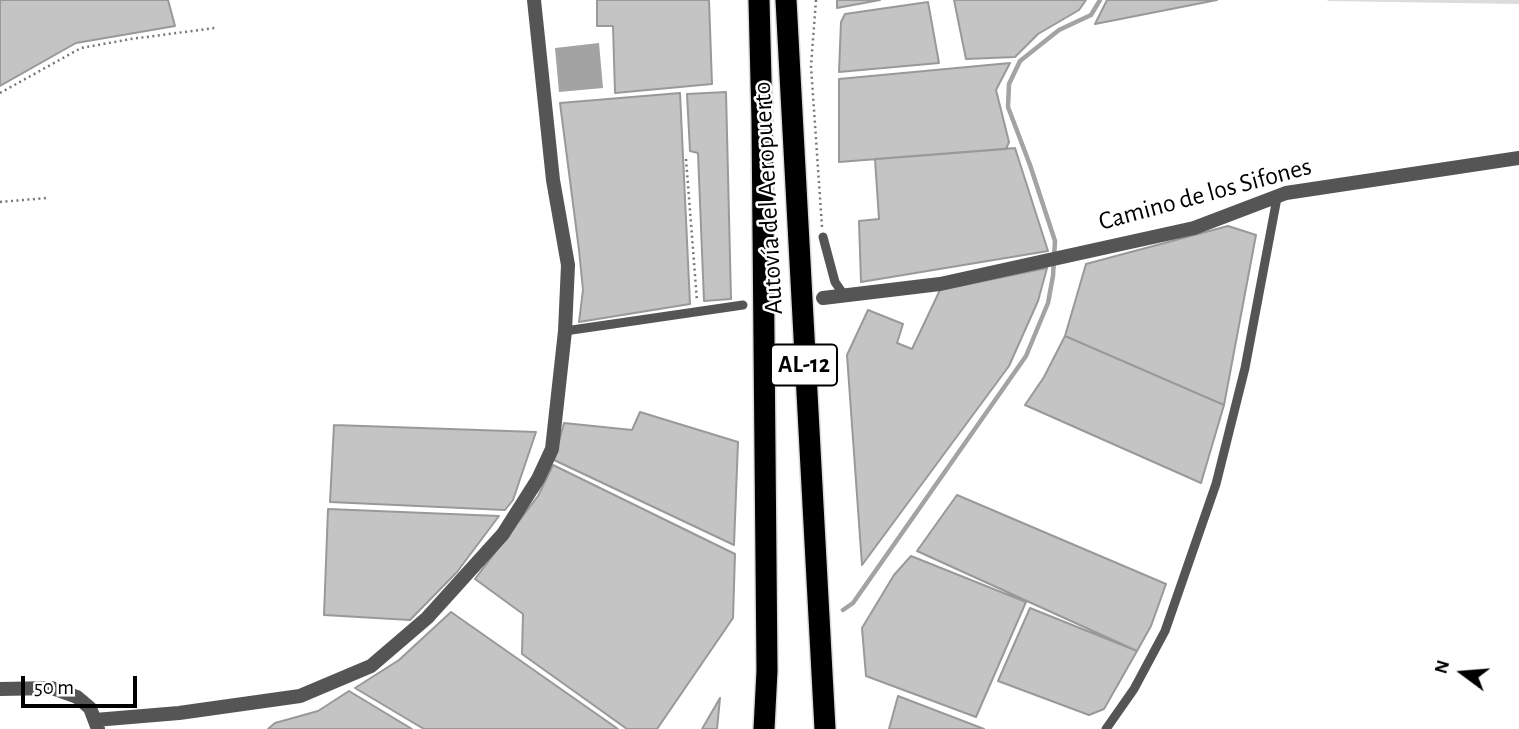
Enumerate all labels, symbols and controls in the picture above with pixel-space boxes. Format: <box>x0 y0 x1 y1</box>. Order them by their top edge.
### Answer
street label: Autovía del Aeropuerto <box>746 81 790 315</box>
street label: Camino de los Sifones <box>1095 151 1315 237</box>
road number: AL-12 <box>771 344 837 386</box>
north arrow <box>1428 638 1498 708</box>
text: N <box>1431 658 1453 676</box>
scale bar <box>24 662 140 706</box>
text: 50 m <box>34 677 74 698</box>

